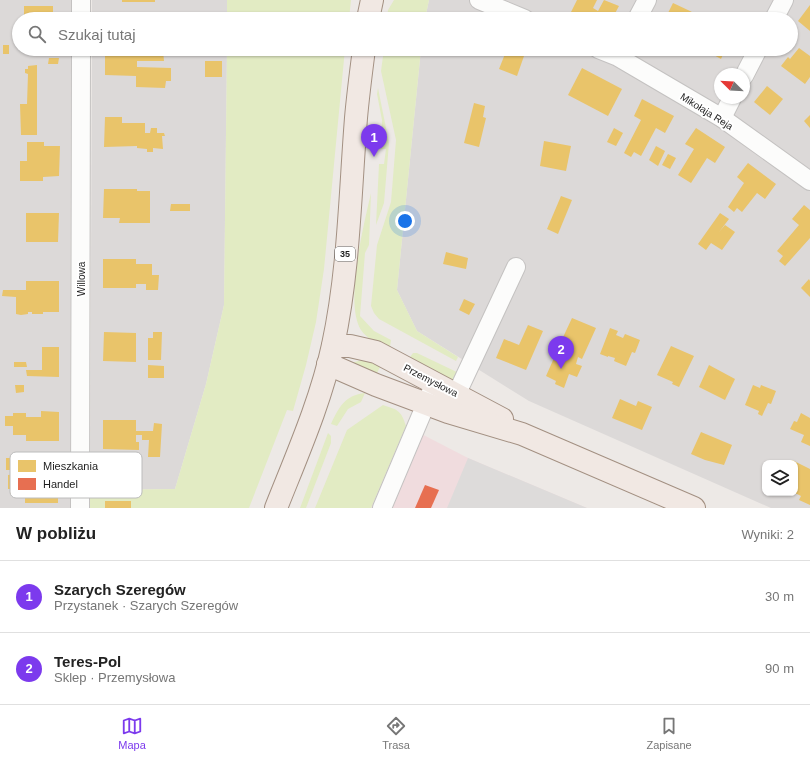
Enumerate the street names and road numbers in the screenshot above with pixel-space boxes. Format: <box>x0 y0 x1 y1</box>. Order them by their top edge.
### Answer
street label: Mikołaja Reja <box>678 91 735 132</box>
road number: 35 <box>335 247 355 261</box>
street label: Willowa <box>76 261 87 296</box>
street label: Przemysłowa <box>402 362 460 399</box>

